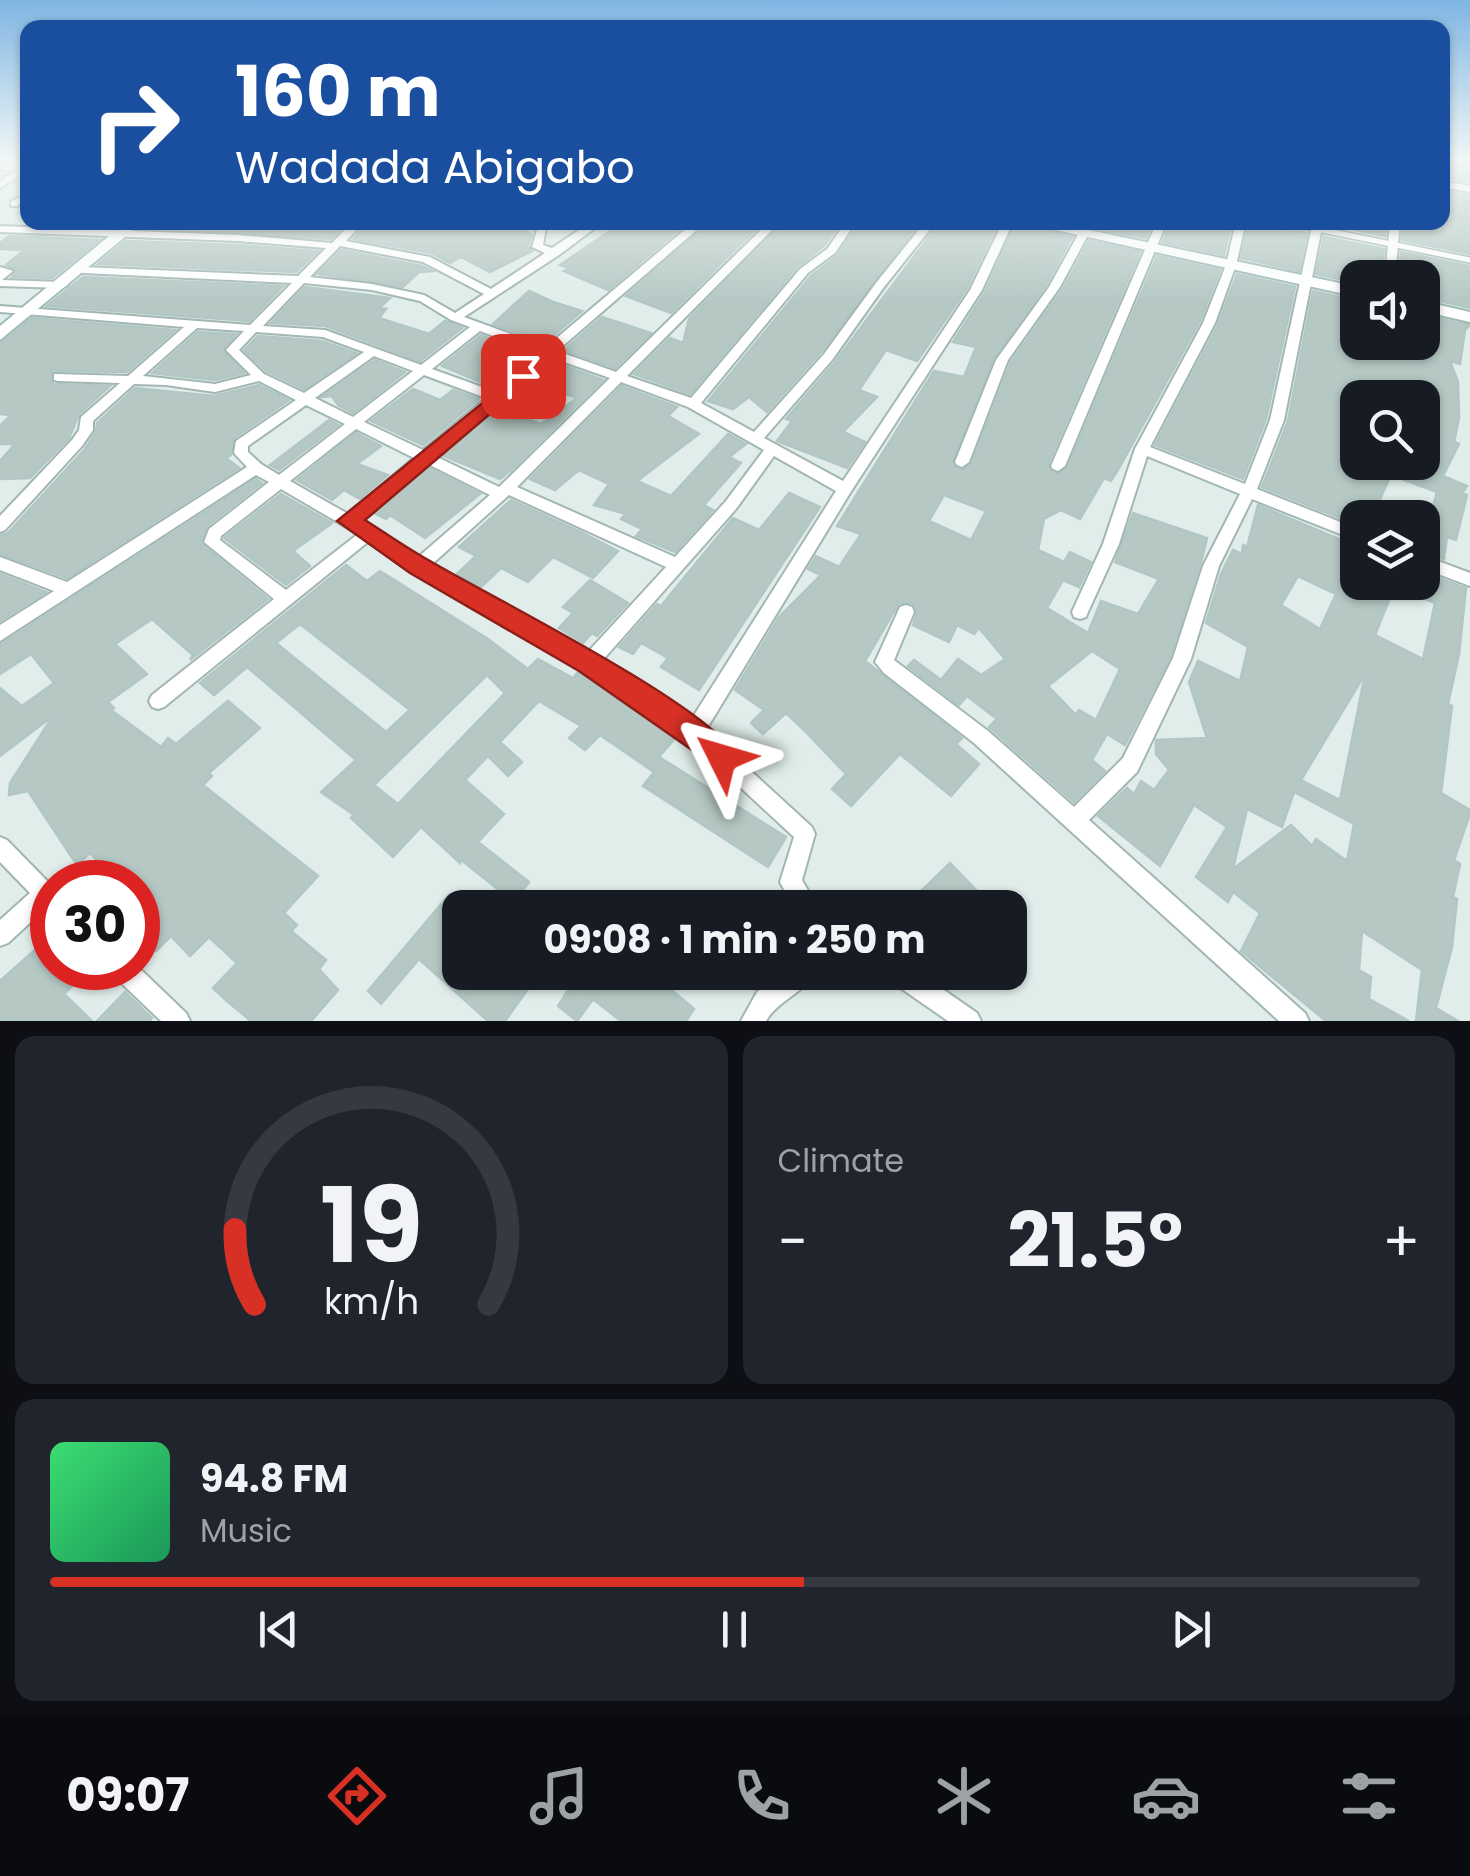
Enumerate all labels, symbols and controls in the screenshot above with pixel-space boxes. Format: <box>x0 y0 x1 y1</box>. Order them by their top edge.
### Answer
text: 160 m <box>235 42 441 141</box>
icon: right <box>70 60 200 190</box>
text: Wadada Abigabo <box>235 136 635 199</box>
map controls <box>1340 260 1440 600</box>
button: sound <box>1340 260 1440 360</box>
pin <box>481 334 566 419</box>
icon: arrive <box>496 349 551 404</box>
button: search <box>1340 380 1440 480</box>
button: layers <box>1340 500 1440 600</box>
position arrow <box>670 706 774 810</box>
speed limit sign: 30 <box>30 860 160 990</box>
text: 09:08 · 1 min · 250 m <box>543 913 926 966</box>
text: Climate <box>778 1138 904 1183</box>
text: 19 <box>320 1153 423 1298</box>
text: 21.5° <box>1007 1188 1183 1293</box>
text: − <box>778 1203 808 1280</box>
text: + <box>1382 1203 1420 1280</box>
text: km/h <box>324 1276 419 1327</box>
text: 94.8 FM <box>200 1452 348 1505</box>
text: Music <box>200 1508 292 1553</box>
icon: previous <box>251 1602 306 1657</box>
icon: pause <box>707 1602 762 1657</box>
icon: next <box>1164 1602 1219 1657</box>
icon: directions <box>322 1761 392 1831</box>
icon: music <box>524 1761 594 1831</box>
icon: phone <box>727 1761 797 1831</box>
icon: climate <box>929 1761 999 1831</box>
icon: car <box>1131 1761 1201 1831</box>
icon: filters <box>1334 1761 1404 1831</box>
text: 09:07 <box>66 1764 189 1827</box>

